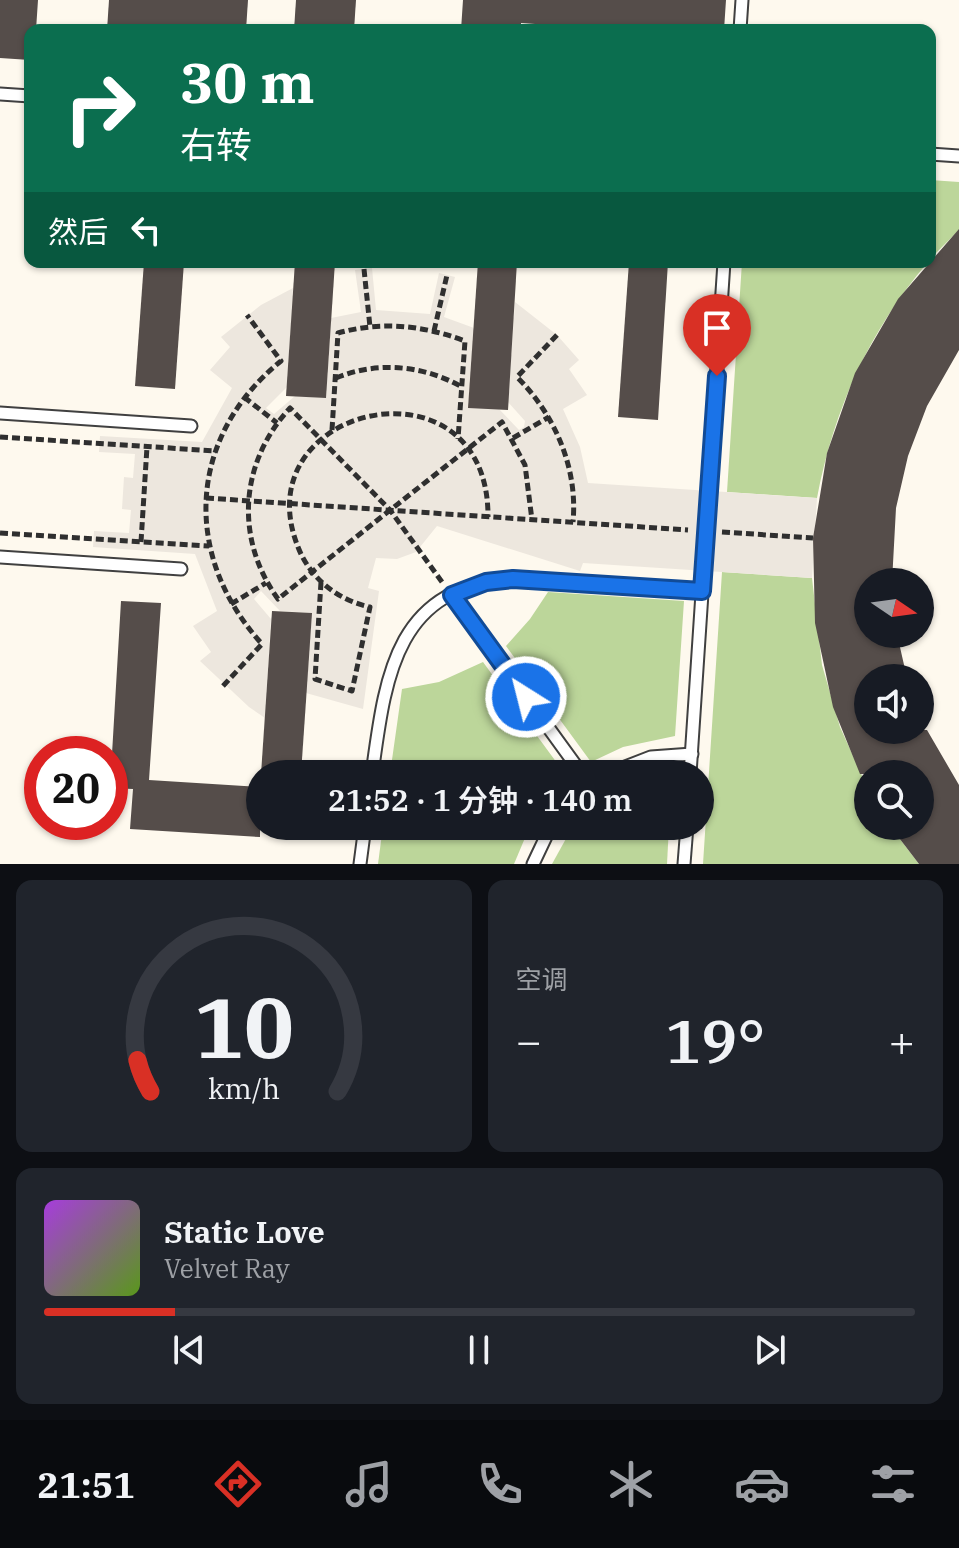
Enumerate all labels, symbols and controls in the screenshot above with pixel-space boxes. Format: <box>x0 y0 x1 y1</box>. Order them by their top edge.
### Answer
text: 30 m <box>180 46 315 118</box>
icon: right <box>48 56 152 160</box>
text: 右转 <box>180 121 252 168</box>
icon: left <box>124 208 168 252</box>
text: 然后 <box>48 212 108 251</box>
pin <box>683 294 751 376</box>
icon: arrive <box>695 306 739 350</box>
north arrow <box>854 568 934 648</box>
map controls <box>854 568 934 840</box>
position arrow <box>484 655 568 739</box>
button: sound <box>854 664 934 744</box>
speed limit sign: 20 <box>24 736 128 840</box>
button: search <box>854 760 934 840</box>
text: 21:52 · 1 分钟 · 140 m <box>328 780 632 819</box>
text: 空调 <box>516 962 568 996</box>
text: 10 <box>194 973 294 1081</box>
text: 19° <box>665 1001 765 1080</box>
text: − <box>516 1012 542 1069</box>
text: + <box>889 1012 915 1069</box>
text: km/h <box>208 1070 280 1107</box>
text: Static Love <box>164 1212 325 1251</box>
text: Velvet Ray <box>164 1251 290 1285</box>
icon: previous <box>167 1328 211 1372</box>
icon: pause <box>457 1328 501 1372</box>
icon: next <box>748 1328 792 1372</box>
icon: directions <box>210 1456 266 1512</box>
icon: music <box>341 1456 397 1512</box>
icon: phone <box>472 1456 528 1512</box>
icon: climate <box>603 1456 659 1512</box>
icon: car <box>734 1456 790 1512</box>
icon: filters <box>865 1456 921 1512</box>
text: 21:51 <box>38 1461 135 1508</box>

